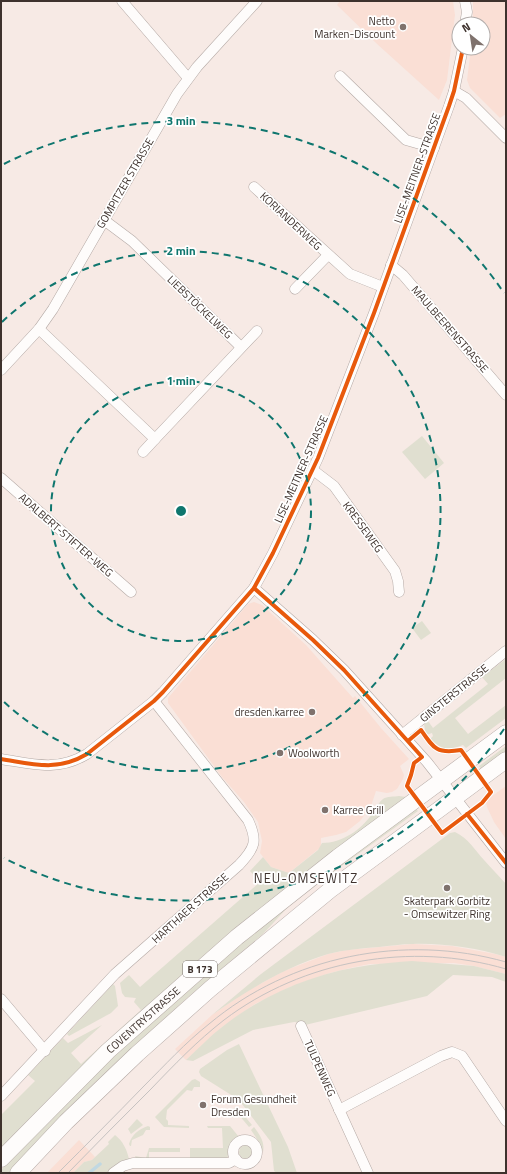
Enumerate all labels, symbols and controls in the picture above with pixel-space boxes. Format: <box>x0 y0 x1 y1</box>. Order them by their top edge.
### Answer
place label: Netto Marken-Discount <box>314 13 395 42</box>
north arrow <box>451 16 491 56</box>
text: N <box>459 19 473 36</box>
marker: Netto Marken-Discount <box>398 22 408 32</box>
text: 3 min <box>166 111 196 130</box>
street label: LISE-MEITNER-STRASSE <box>390 111 444 225</box>
street label: GOMPITZER STRASSE <box>92 135 158 231</box>
street label: KORIANDERWEG <box>257 188 326 254</box>
text: 2 min <box>166 241 196 260</box>
street label: LIEBSTÖCKELWEG <box>164 272 236 343</box>
street label: MAULBEERENSTRASSE <box>408 282 492 376</box>
text: 1 min <box>166 371 196 390</box>
street label: LISE-MEITNER-STRASSE <box>270 413 332 525</box>
street label: ADALBERT-STIFTER-WEG <box>15 489 117 581</box>
street label: KRESSEWEG <box>339 498 387 556</box>
centre of rings <box>174 504 188 518</box>
street label: GINSTERSTRASSE <box>416 660 492 726</box>
place label: dresden.karree <box>235 704 304 720</box>
marker: dresden.karree <box>307 707 317 717</box>
place label: Woolworth <box>288 745 339 761</box>
marker: Woolworth <box>275 748 285 758</box>
place label: Karree Grill <box>333 802 384 818</box>
marker: Karree Grill <box>320 805 330 815</box>
district label: NEU-OMSEWITZ <box>254 868 358 888</box>
street label: HARTHAER STRASSE <box>148 869 232 947</box>
marker: Skaterpark Gorbitz - Omsewitzer Ring <box>442 883 452 893</box>
place label: Skaterpark Gorbitz - Omsewitzer Ring <box>404 893 491 922</box>
road number: B 173 <box>183 961 217 977</box>
street label: COVENTRYSTRASSE <box>103 983 184 1057</box>
street label: TULPENWEG <box>300 1037 340 1099</box>
place label: Forum Gesundheit Dresden <box>211 1091 297 1120</box>
marker: Forum Gesundheit Dresden <box>198 1100 208 1110</box>

